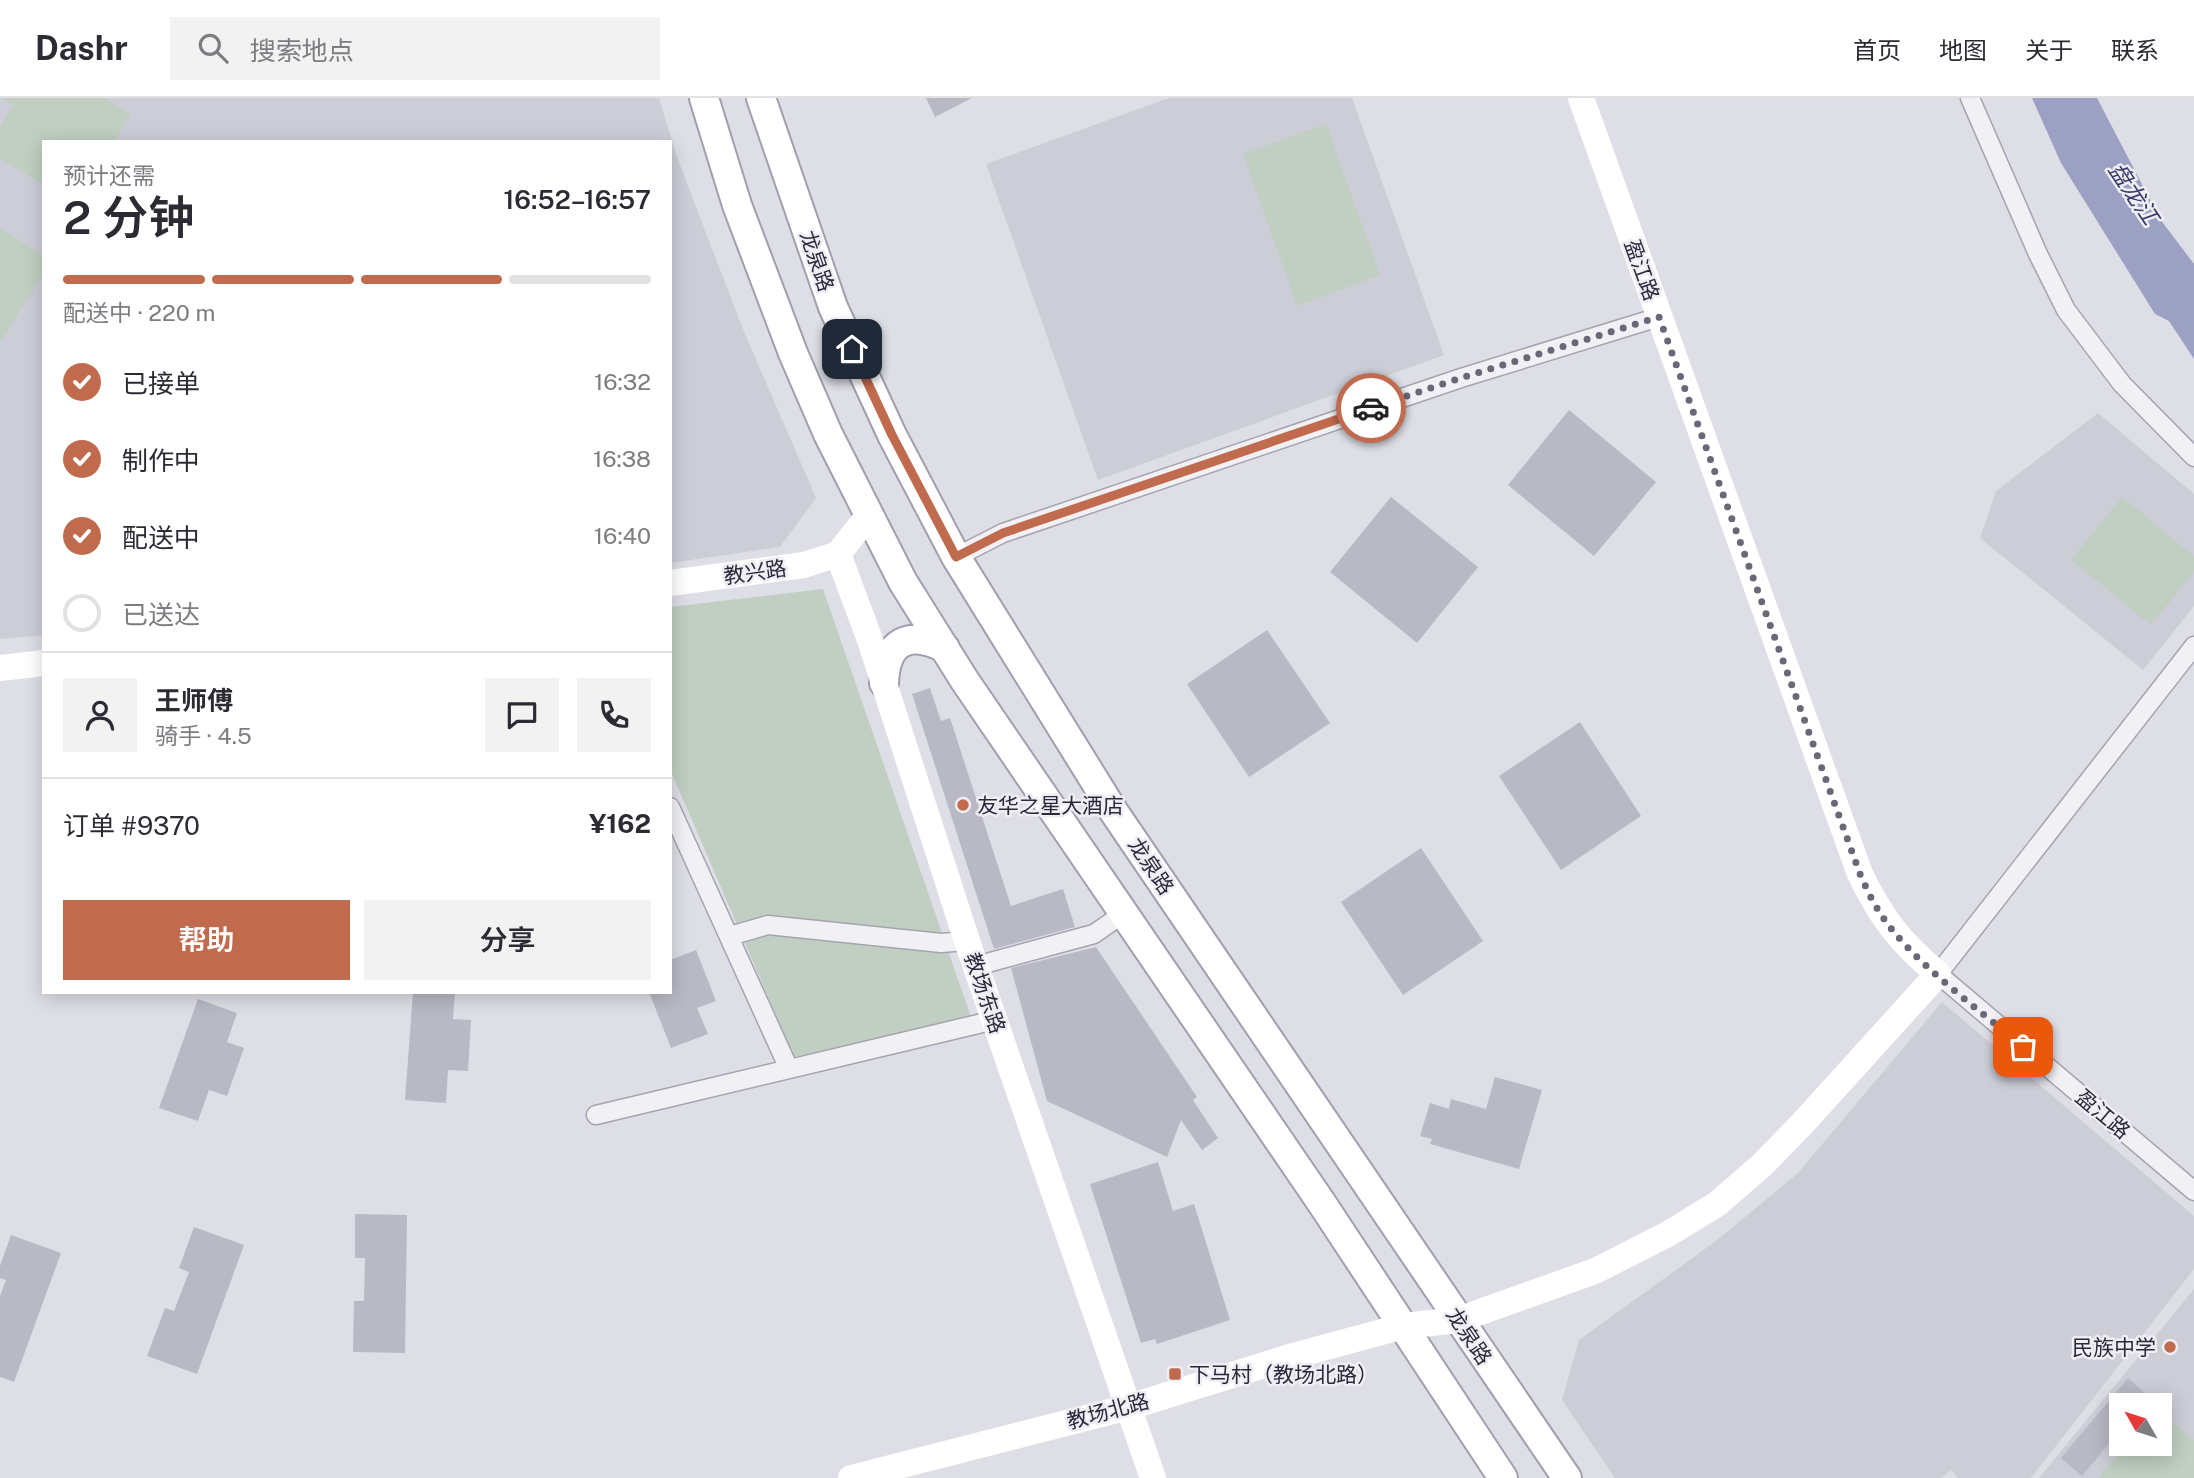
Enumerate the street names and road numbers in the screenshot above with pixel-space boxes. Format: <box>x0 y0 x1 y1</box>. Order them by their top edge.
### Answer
street label: 龙泉路 <box>795 227 839 295</box>
street label: 盈江路 <box>1619 236 1665 304</box>
street label: 教兴路 <box>722 555 788 589</box>
street label: 龙泉路 <box>1123 833 1179 899</box>
street label: 教场东路 <box>960 949 1010 1037</box>
street label: 盈江路 <box>2071 1084 2135 1144</box>
street label: 龙泉路 <box>1441 1303 1497 1369</box>
street label: 教场北路 <box>1064 1388 1152 1434</box>

